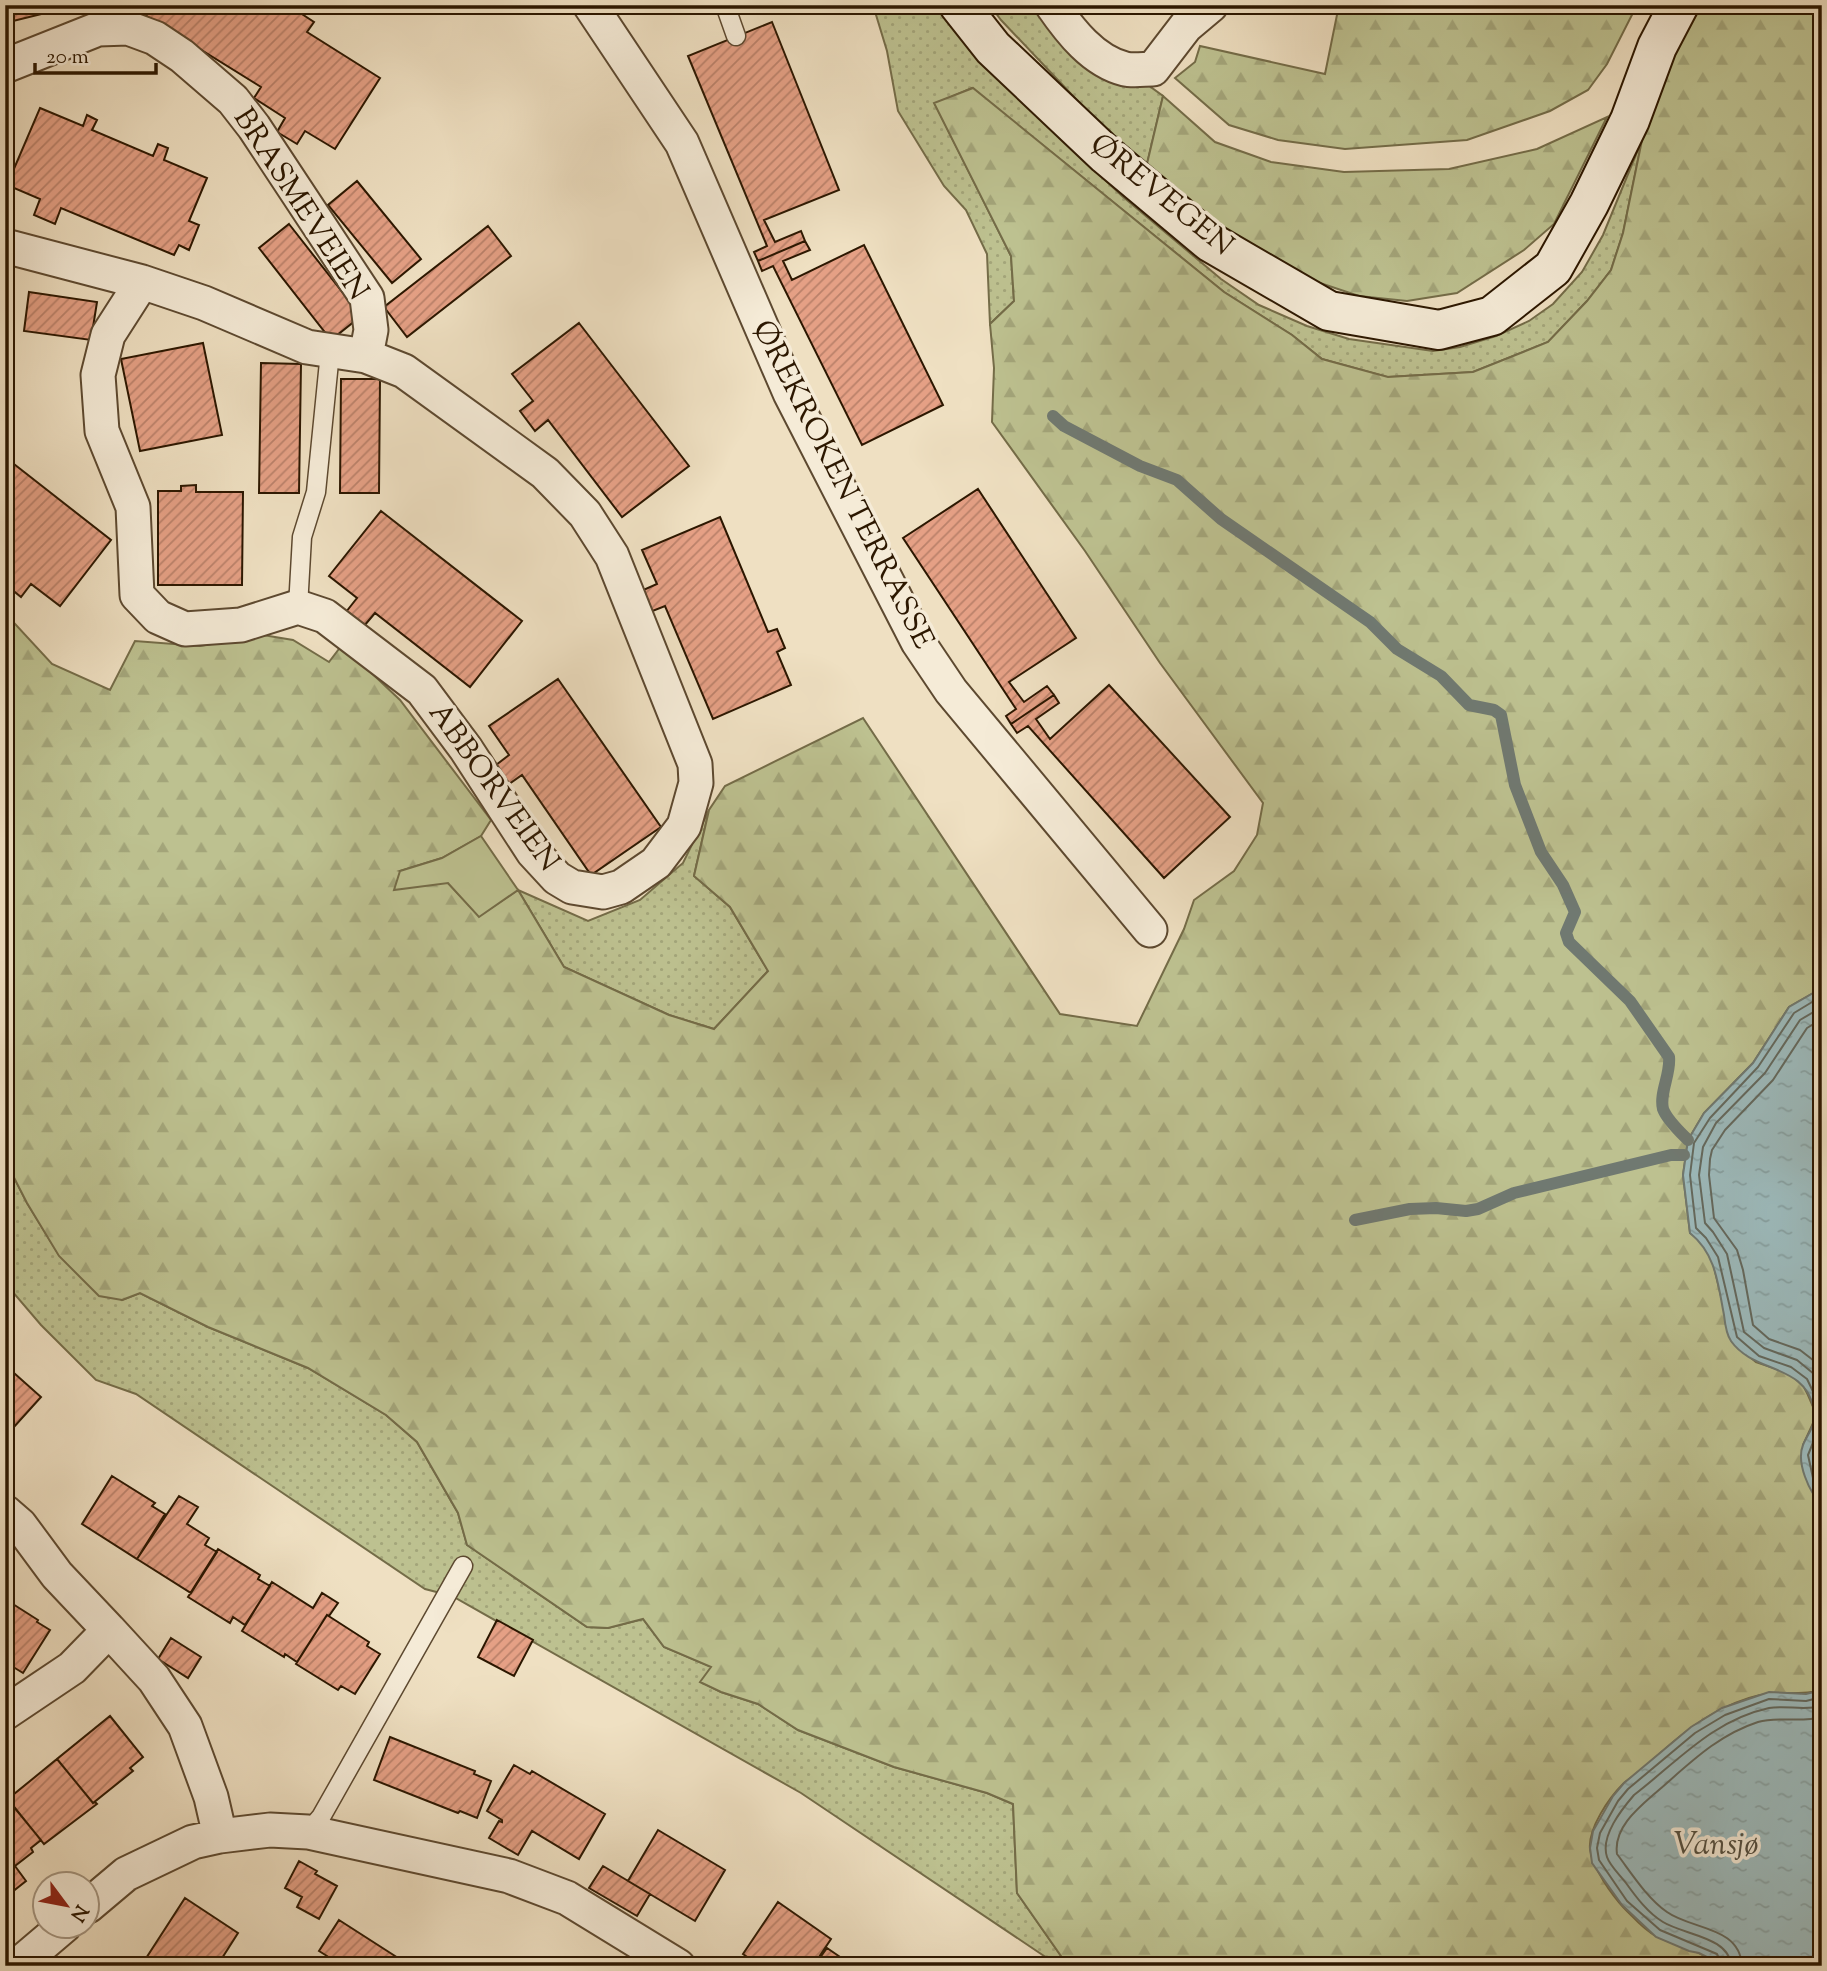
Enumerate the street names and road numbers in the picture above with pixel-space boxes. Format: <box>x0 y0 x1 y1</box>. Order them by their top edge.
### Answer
street label: BRASMEVEIEN <box>222 100 378 310</box>
street label: ØREVEGEN <box>1080 124 1242 268</box>
street label: ØREKROKEN TERRASSE <box>740 313 944 657</box>
street label: ABBORVEIEN <box>417 695 569 881</box>

